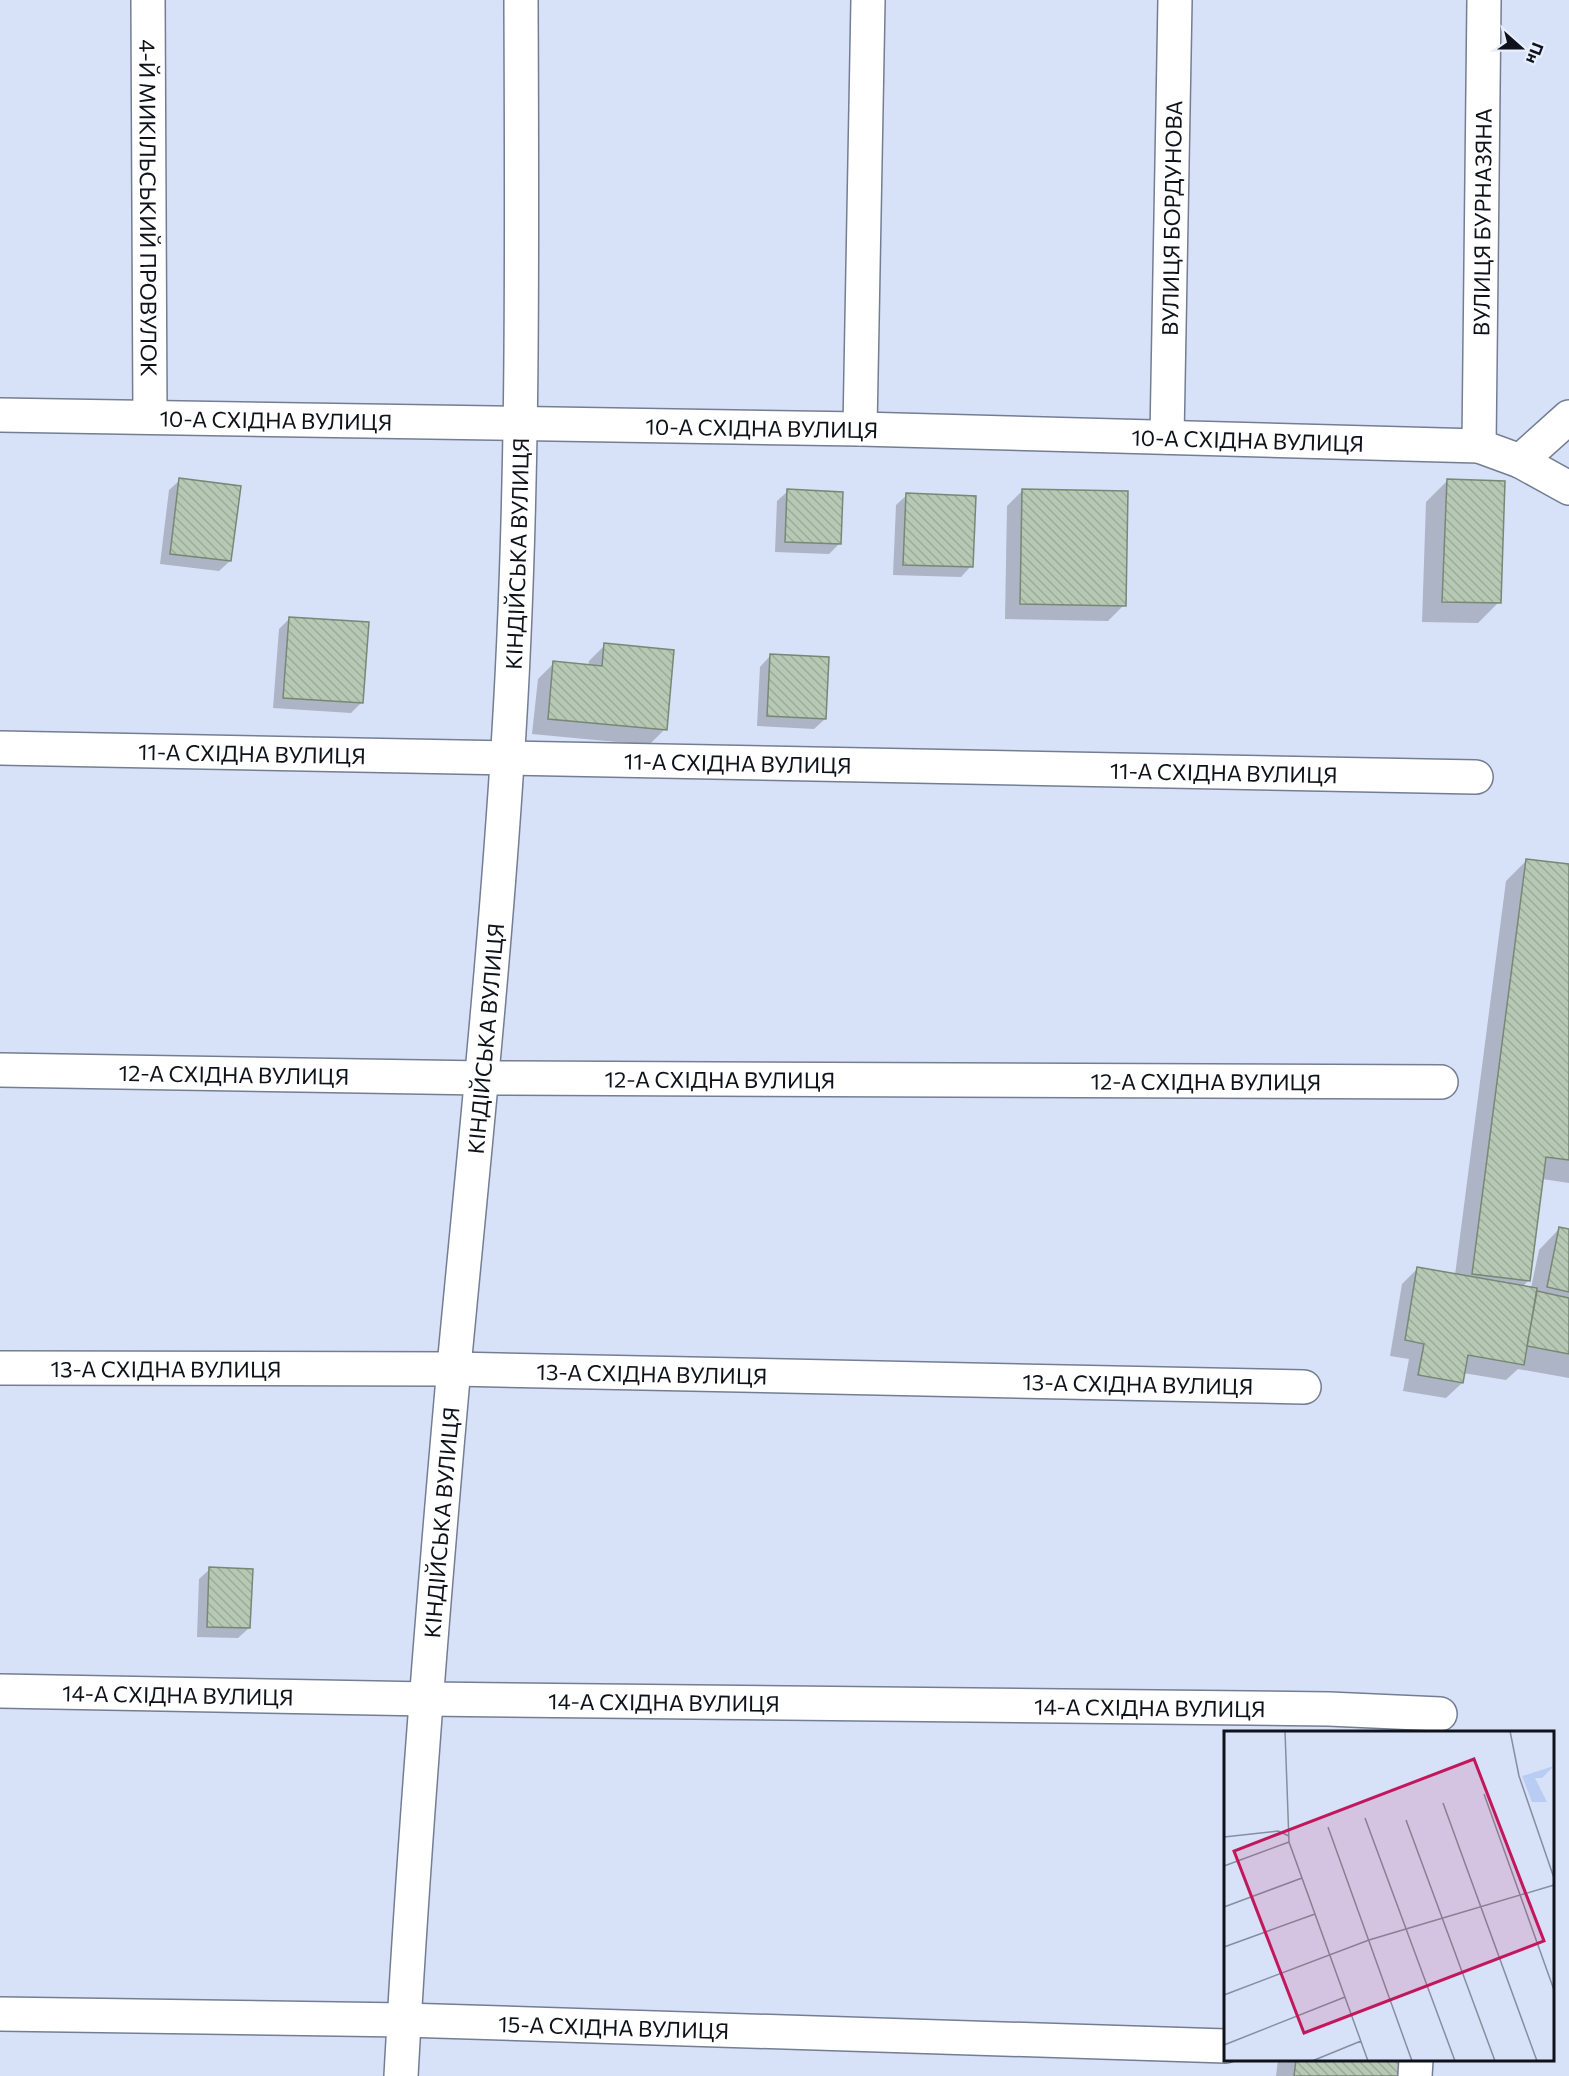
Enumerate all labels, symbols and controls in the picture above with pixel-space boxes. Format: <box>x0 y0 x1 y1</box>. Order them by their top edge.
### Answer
north arrow <box>1491 18 1551 78</box>
street label: 4-Й МИКІЛЬСЬКИЙ ПРОВУЛОК <box>135 39 163 377</box>
text: Пн <box>1523 40 1548 67</box>
street label: ВУЛИЦЯ БОРДУНОВА <box>1155 100 1187 336</box>
street label: ВУЛИЦЯ БУРНАЗЯНА <box>1467 108 1496 336</box>
street label: 10-А СХІДНА ВУЛИЦЯ <box>159 404 393 435</box>
street label: 10-А СХІДНА ВУЛИЦЯ <box>645 412 879 443</box>
street label: 10-А СХІДНА ВУЛИЦЯ <box>1131 423 1364 456</box>
street label: КІНДІЙСЬКА ВУЛИЦЯ <box>499 437 533 670</box>
street label: 11-А СХІДНА ВУЛИЦЯ <box>138 737 366 769</box>
street label: 11-А СХІДНА ВУЛИЦЯ <box>624 747 852 778</box>
street label: 11-А СХІДНА ВУЛИЦЯ <box>1110 756 1338 788</box>
street label: КІНДІЙСЬКА ВУЛИЦЯ <box>461 922 509 1155</box>
street label: 12-А СХІДНА ВУЛИЦЯ <box>118 1058 349 1089</box>
street label: 12-А СХІДНА ВУЛИЦЯ <box>605 1065 835 1093</box>
street label: 12-А СХІДНА ВУЛИЦЯ <box>1091 1067 1321 1095</box>
street label: 13-А СХІДНА ВУЛИЦЯ <box>50 1355 282 1382</box>
street label: 13-А СХІДНА ВУЛИЦЯ <box>536 1357 768 1389</box>
street label: 13-А СХІДНА ВУЛИЦЯ <box>1022 1368 1254 1399</box>
street label: КІНДІЙСЬКА ВУЛИЦЯ <box>418 1406 464 1639</box>
street label: 14-А СХІДНА ВУЛИЦЯ <box>62 1679 294 1710</box>
street label: 14-А СХІДНА ВУЛИЦЯ <box>548 1687 780 1716</box>
street label: 14-А СХІДНА ВУЛИЦЯ <box>1034 1692 1266 1722</box>
inset map <box>1224 1731 1554 2061</box>
street label: 15-А СХІДНА ВУЛИЦЯ <box>498 2009 730 2044</box>

